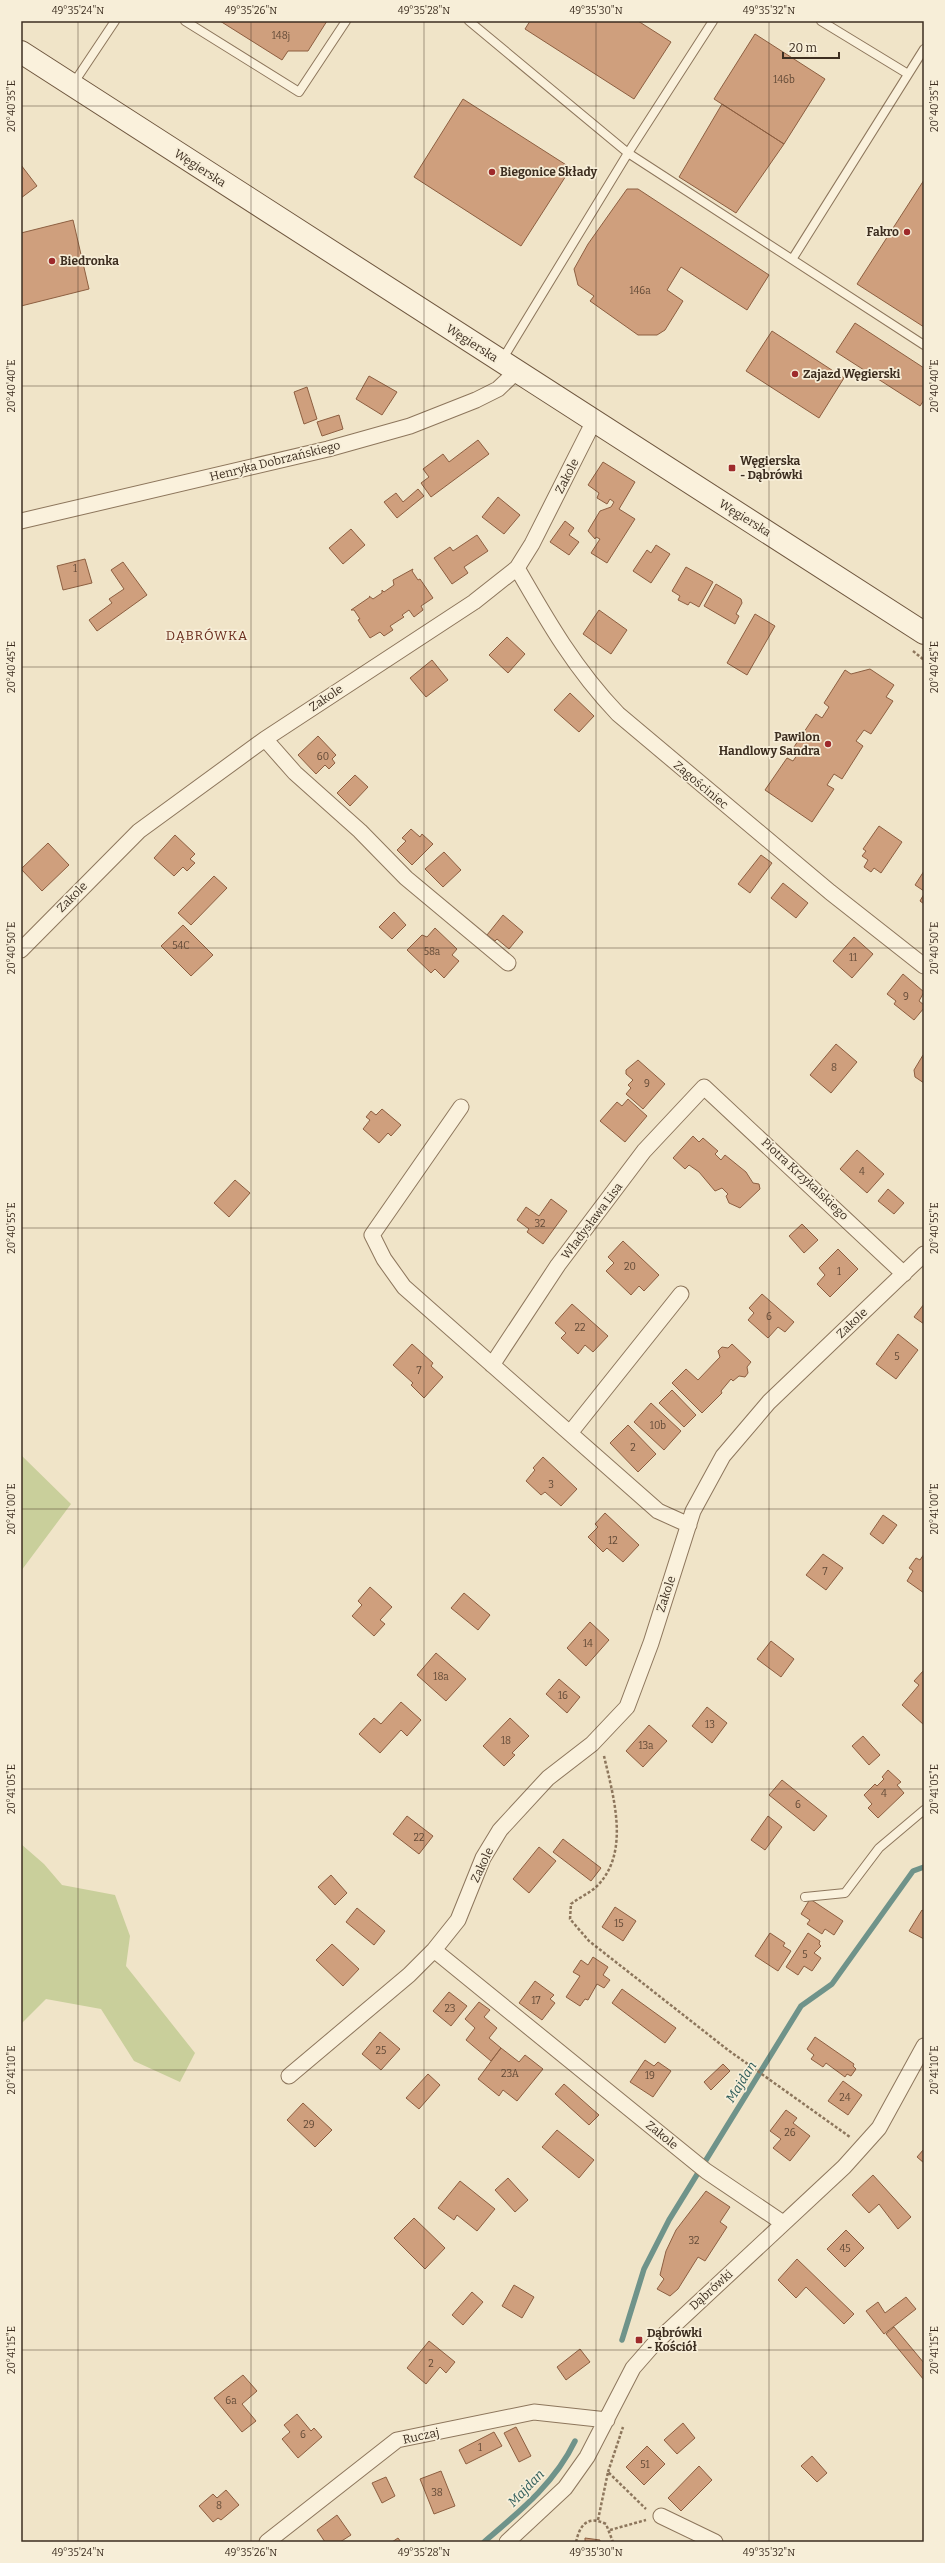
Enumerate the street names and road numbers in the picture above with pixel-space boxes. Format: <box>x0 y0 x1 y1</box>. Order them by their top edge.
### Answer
street label: Węgierska <box>172 146 229 190</box>
street label: Węgierska <box>444 321 501 365</box>
street label: Henryka Dobrzańskiego <box>208 438 342 484</box>
street label: Zakole <box>552 456 582 496</box>
street label: Węgierska <box>716 497 774 540</box>
street label: Zakole <box>307 682 345 714</box>
street label: Zagościniec <box>671 758 731 812</box>
street label: Zakole <box>54 879 90 915</box>
street label: Piotra Krzykalskiego <box>759 1135 851 1223</box>
street label: Władysława Lisa <box>559 1179 626 1262</box>
street label: Zakole <box>834 1305 870 1341</box>
street label: Zakole <box>654 1574 678 1614</box>
street label: Zakole <box>468 1845 496 1885</box>
street label: Zakole <box>643 2118 681 2152</box>
street label: Dąbrówki <box>687 2267 736 2313</box>
street label: Ruczaj <box>402 2425 440 2447</box>

